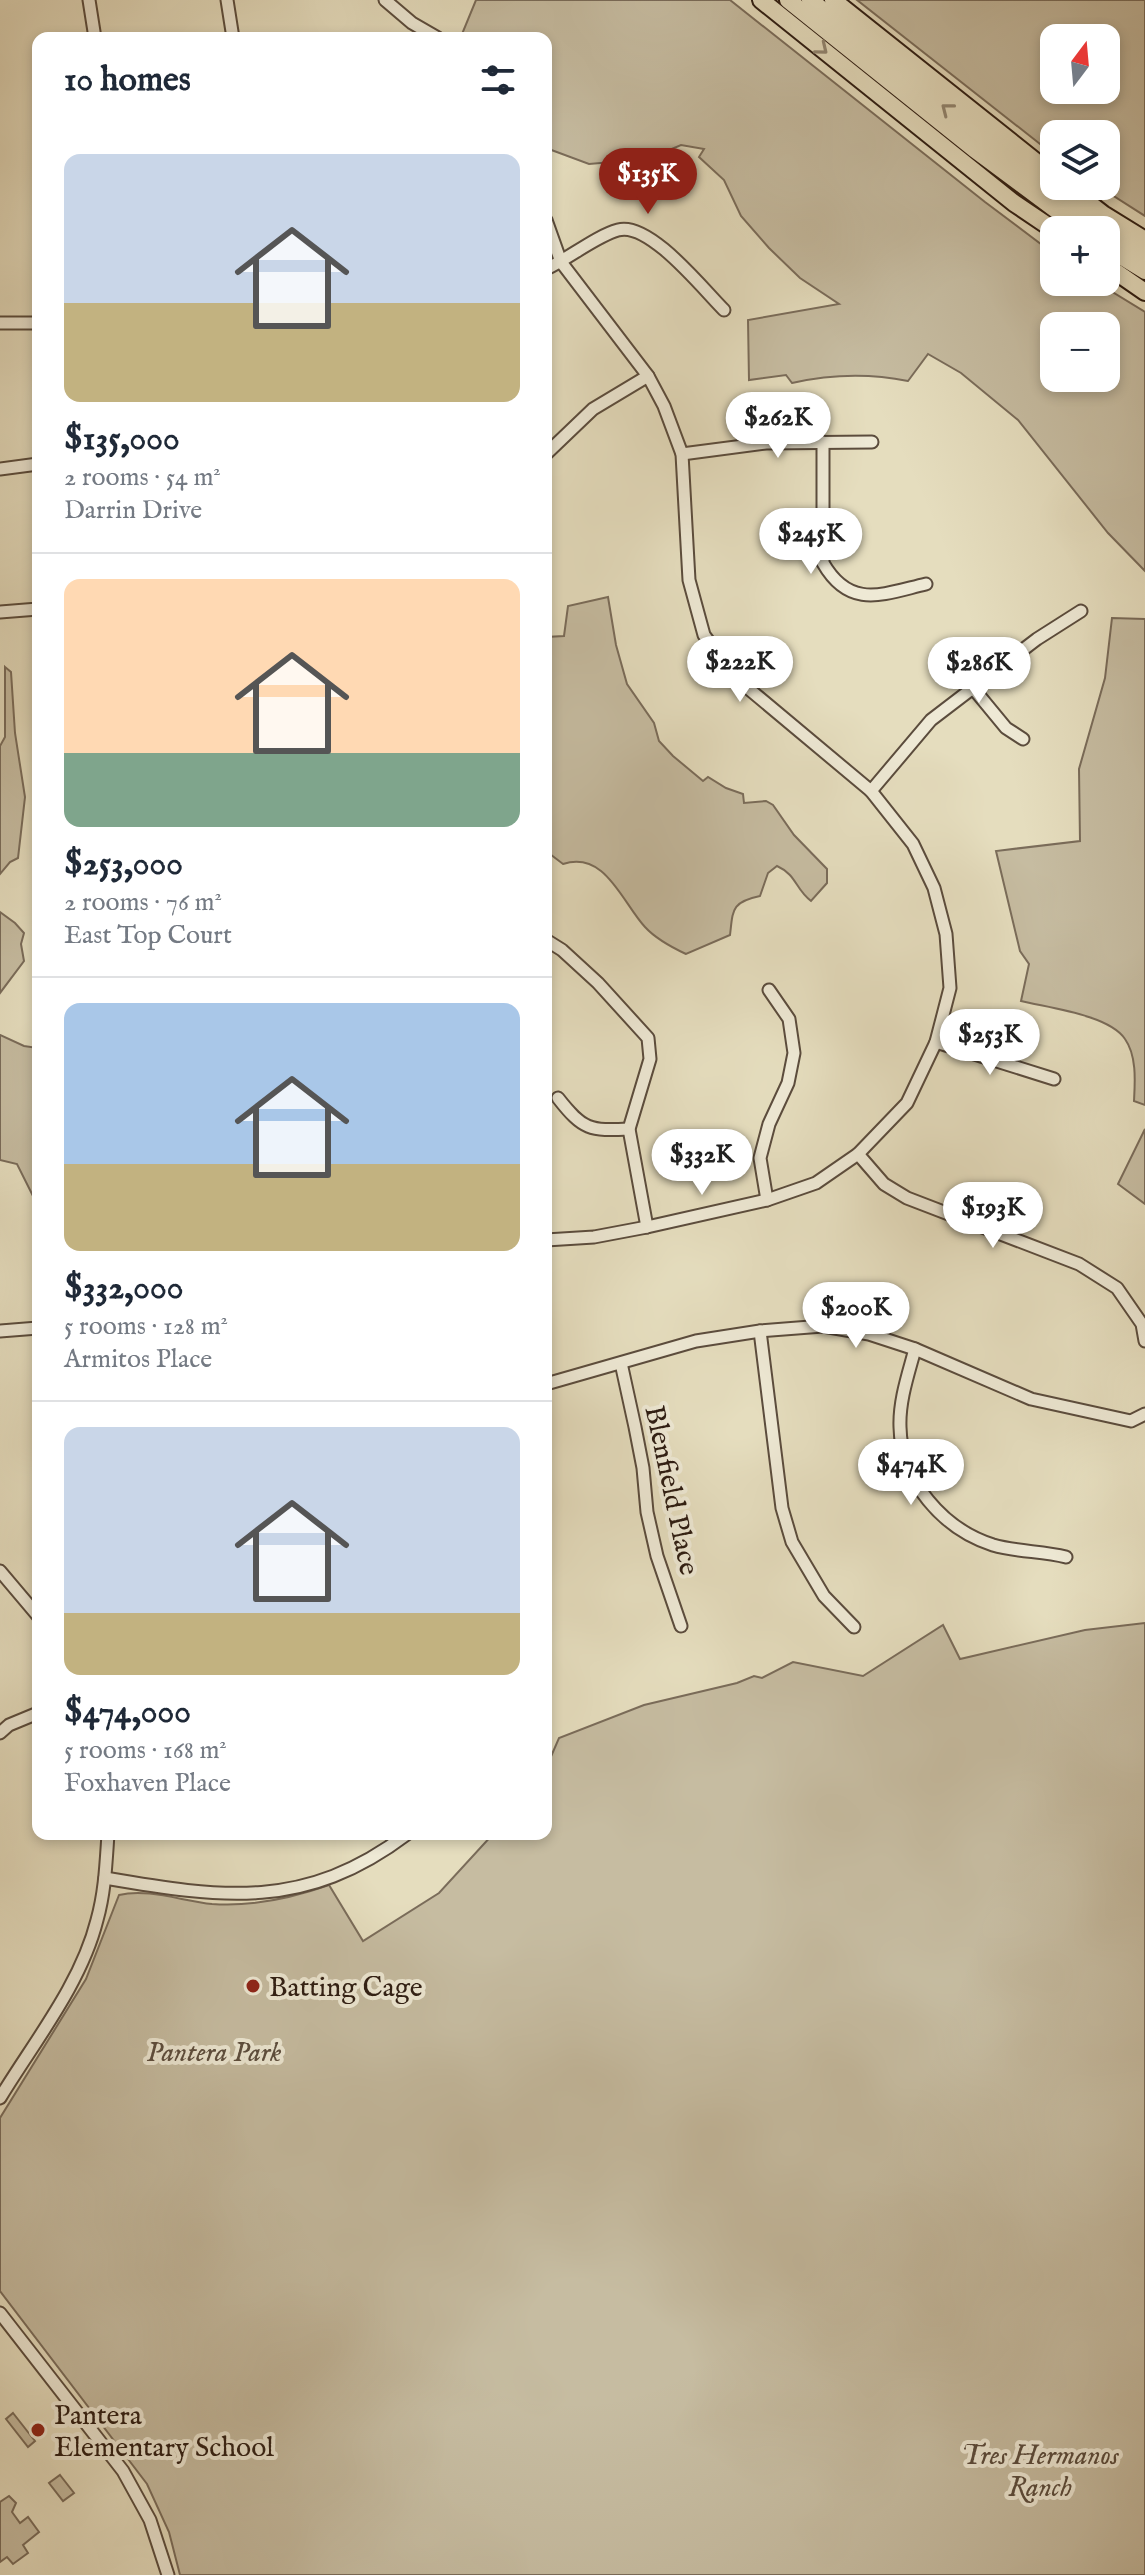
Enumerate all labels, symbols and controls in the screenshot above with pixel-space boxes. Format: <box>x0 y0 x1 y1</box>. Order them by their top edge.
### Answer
north arrow <box>1040 24 1120 104</box>
map controls <box>1040 24 1120 392</box>
one-way arrow <box>813 39 827 54</box>
icon: filters <box>476 58 520 102</box>
text: 10 homes <box>64 59 191 102</box>
one-way arrow <box>941 104 956 118</box>
button: layers <box>1040 120 1120 200</box>
pin: $135K <box>592 148 704 216</box>
text: $135K <box>617 157 679 190</box>
icon: home <box>220 206 364 350</box>
button: + <box>1040 216 1120 296</box>
button: − <box>1040 312 1120 392</box>
pin: $262K <box>722 392 834 460</box>
text: $262K <box>744 401 812 434</box>
text: $135,000 <box>64 418 180 461</box>
text: 2 rooms · 54 m² <box>64 461 221 494</box>
text: Darrin Drive <box>64 494 202 527</box>
pin: $245K <box>755 508 867 576</box>
text: $245K <box>777 517 845 550</box>
icon: home <box>220 631 364 775</box>
pin: $222K <box>684 636 796 704</box>
pin: $286K <box>923 637 1035 705</box>
text: $222K <box>705 645 775 678</box>
text: $286K <box>946 646 1012 679</box>
text: $253,000 <box>64 843 183 886</box>
text: 2 rooms · 76 m² <box>64 886 222 919</box>
text: East Top Court <box>64 919 232 952</box>
pin: $253K <box>934 1009 1046 1077</box>
text: $253K <box>958 1018 1022 1051</box>
icon: home <box>220 1055 364 1199</box>
pin: $332K <box>646 1129 758 1197</box>
text: $332K <box>670 1138 734 1171</box>
pin: $193K <box>937 1182 1049 1250</box>
text: $193K <box>961 1191 1025 1224</box>
text: $332,000 <box>64 1267 183 1310</box>
pin: $200K <box>800 1282 912 1350</box>
text: $200K <box>821 1291 891 1324</box>
text: 5 rooms · 128 m² <box>64 1310 228 1343</box>
text: Armitos Place <box>64 1343 212 1376</box>
street label: Blenfield Place <box>636 1403 706 1579</box>
pin: $474K <box>855 1439 967 1507</box>
text: $474K <box>876 1448 946 1481</box>
icon: home <box>220 1479 364 1623</box>
text: $474,000 <box>64 1691 191 1734</box>
text: 5 rooms · 168 m² <box>64 1734 227 1767</box>
text: Foxhaven Place <box>64 1767 231 1800</box>
place label: Batting Cage <box>269 1971 423 2006</box>
marker: Batting Cage <box>244 1977 262 1995</box>
park label: Pantera Park <box>146 2036 282 2071</box>
place label: Pantera Elementary School <box>54 2399 274 2466</box>
marker: Pantera Elementary School <box>29 2421 47 2439</box>
park label: Tres Hermanos Ranch <box>961 2439 1120 2506</box>

